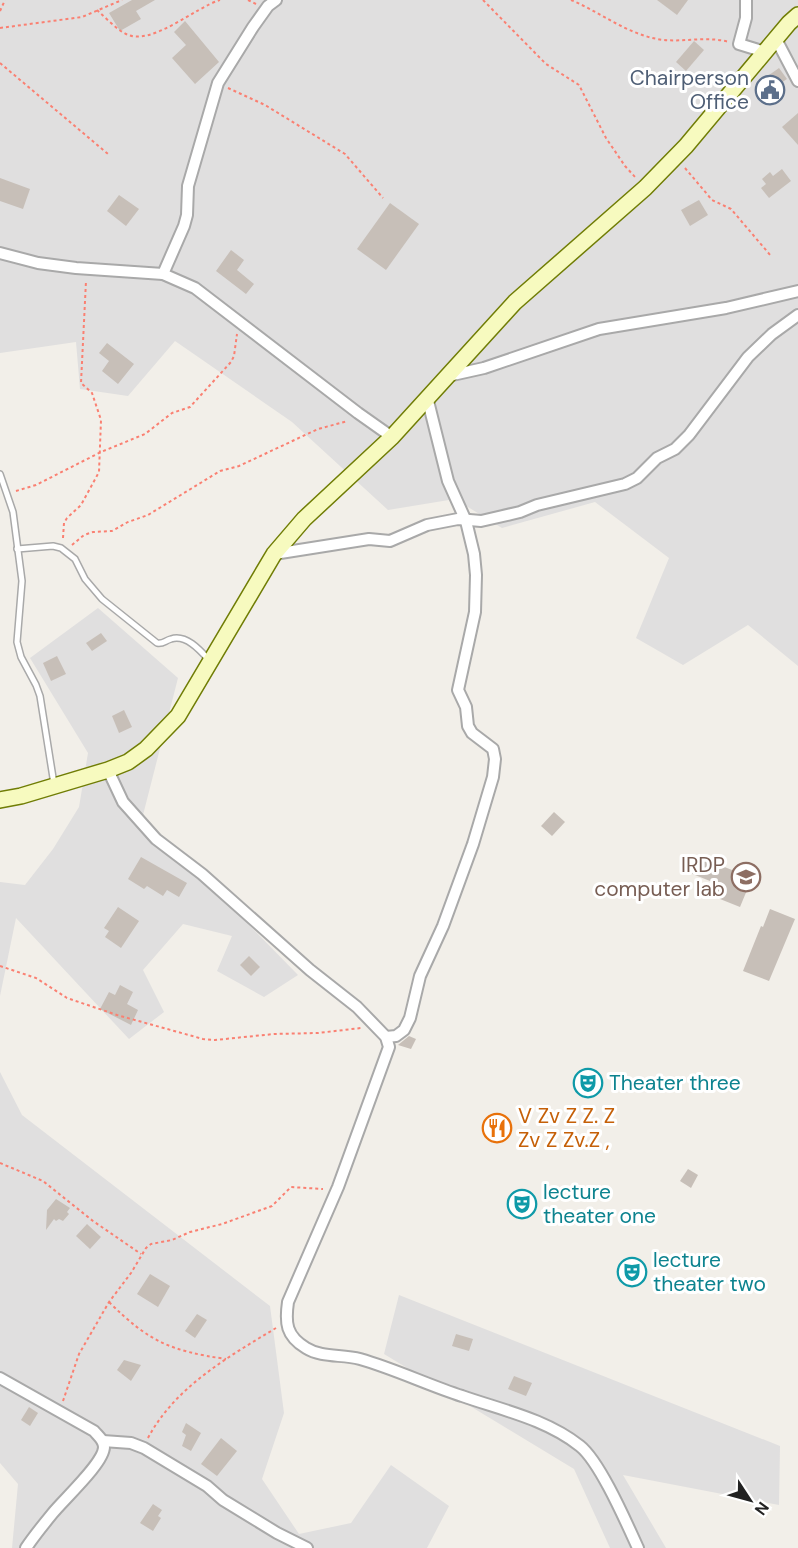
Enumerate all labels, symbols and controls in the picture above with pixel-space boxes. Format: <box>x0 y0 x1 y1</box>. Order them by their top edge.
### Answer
place label: Chairperson Office <box>630 64 749 116</box>
public building icon: Chairperson Office <box>754 74 786 106</box>
place label: IRDP computer lab <box>594 851 725 903</box>
school or university icon: IRDP computer lab <box>730 861 762 893</box>
theatre icon: Theater three <box>572 1067 604 1099</box>
place label: Theater three <box>609 1069 741 1097</box>
place label: V Zv Z Z. Z Zv Z Zv.Z , <box>518 1102 615 1154</box>
restaurant icon: V Zv Z Z. Z Zv Z Zv.Z , <box>481 1112 513 1144</box>
place label: lecture theater one <box>543 1178 656 1230</box>
theatre icon: lecture theater one <box>506 1188 538 1220</box>
place label: lecture theater two <box>653 1246 766 1298</box>
theatre icon: lecture theater two <box>616 1256 648 1288</box>
north arrow <box>720 1470 780 1530</box>
text: N <box>750 1498 774 1519</box>

